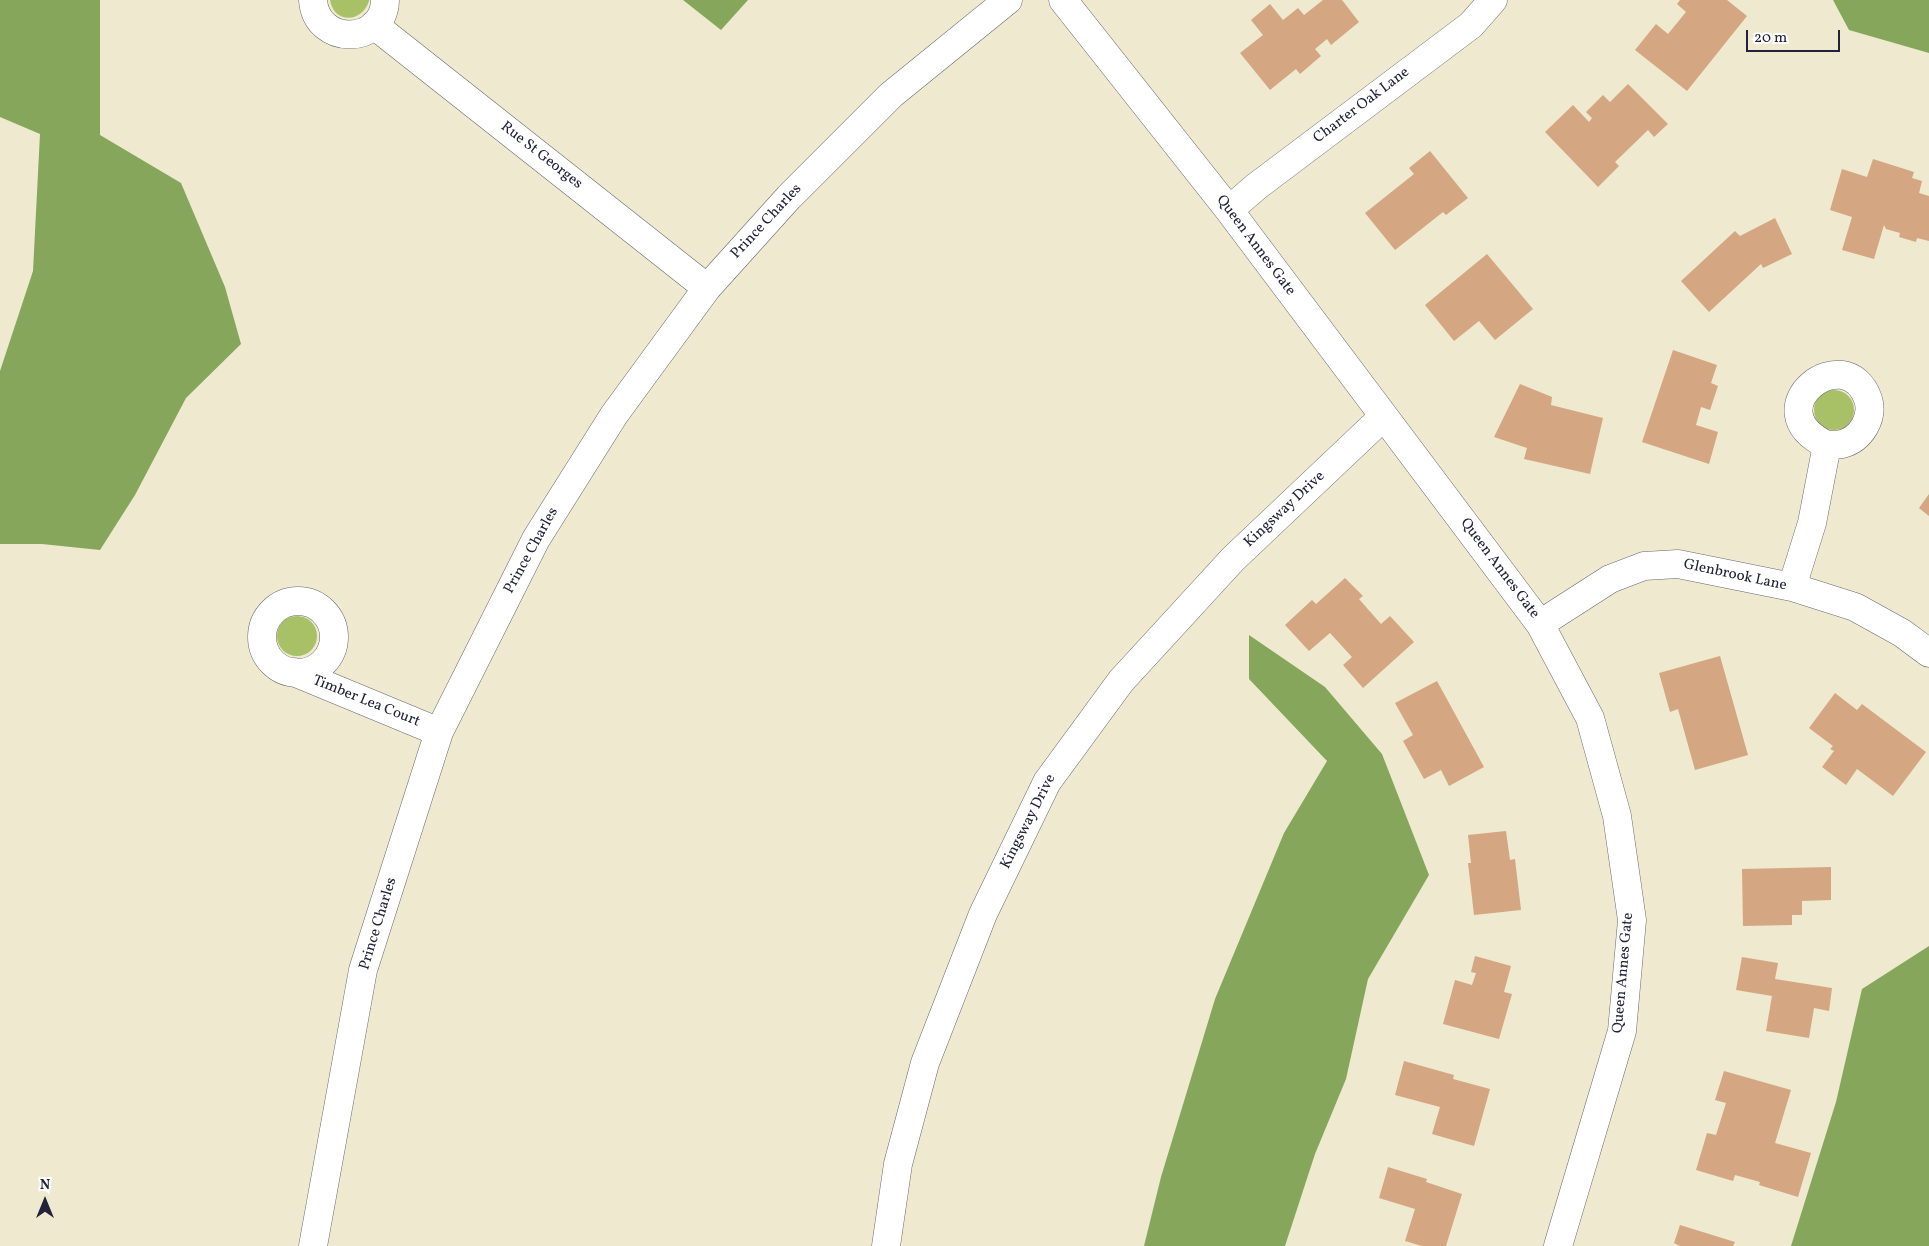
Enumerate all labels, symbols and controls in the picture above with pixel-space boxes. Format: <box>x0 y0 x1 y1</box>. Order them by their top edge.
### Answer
scale bar <box>1749 20 1843 52</box>
text: 20 m <box>1754 28 1787 49</box>
street label: Charter Oak Lane <box>1310 64 1414 148</box>
street label: Rue St Georges <box>496 118 586 194</box>
street label: Prince Charles <box>728 181 806 263</box>
street label: Queen Annes Gate <box>1211 192 1299 300</box>
street label: Kingsway Drive <box>1241 468 1329 552</box>
street label: Prince Charles <box>501 505 563 597</box>
street label: Queen Annes Gate <box>1455 515 1543 623</box>
street label: Glenbrook Lane <box>1682 556 1788 596</box>
street label: Timber Lea Court <box>310 672 422 732</box>
street label: Kingsway Drive <box>997 772 1061 872</box>
street label: Prince Charles <box>356 876 402 972</box>
street label: Queen Annes Gate <box>1610 912 1638 1034</box>
north arrow <box>20 1176 70 1226</box>
text: N <box>40 1176 50 1195</box>

